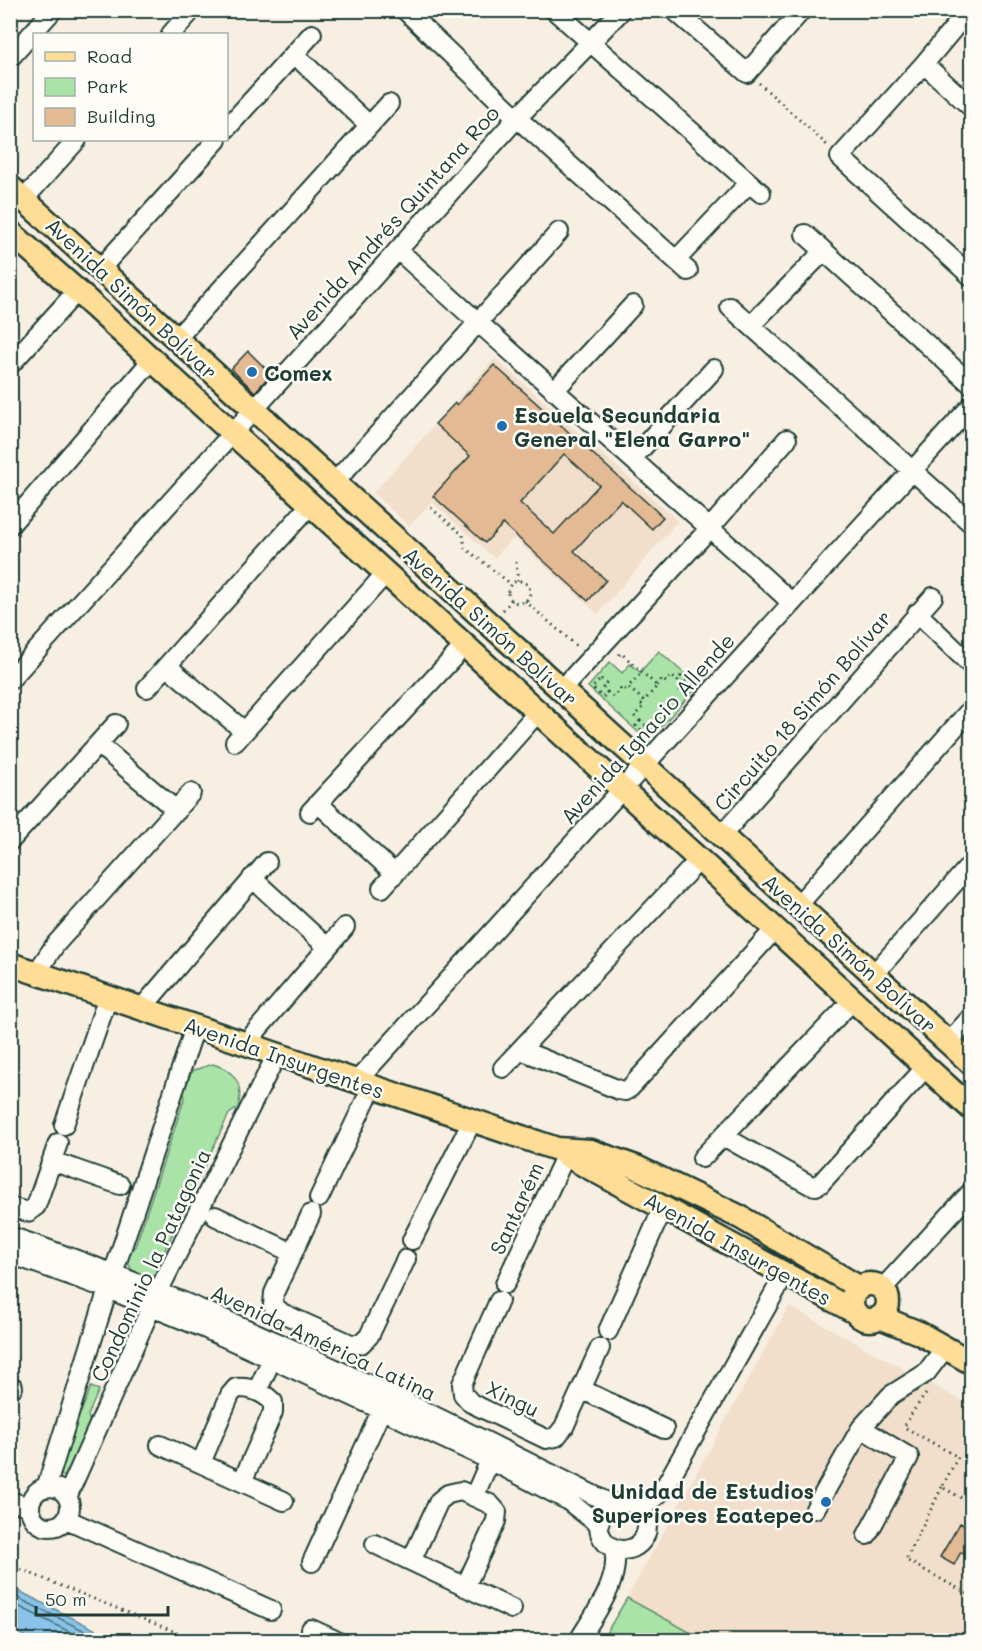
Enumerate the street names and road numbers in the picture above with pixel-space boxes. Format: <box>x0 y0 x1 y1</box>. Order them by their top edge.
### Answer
street label: Avenida Andrés Quintana Roo <box>280 99 504 345</box>
street label: Avenida Simón Bolívar <box>40 211 224 385</box>
street label: Avenida Simón Bolívar <box>398 540 584 712</box>
street label: Circuito 18 Simón Bolívar <box>707 604 897 816</box>
street label: Avenida Ignacio Allende <box>554 627 740 829</box>
street label: Avenida Simón Bolívar <box>757 867 943 1039</box>
street label: Avenida Insurgentes <box>180 1010 388 1104</box>
street label: Condominio la Patagonia <box>84 1144 216 1386</box>
street label: Santarém <box>483 1157 549 1259</box>
street label: Avenida Insurgentes <box>640 1185 836 1311</box>
street label: Avenida América Latina <box>207 1278 441 1406</box>
street label: Xingu <box>482 1374 544 1422</box>

